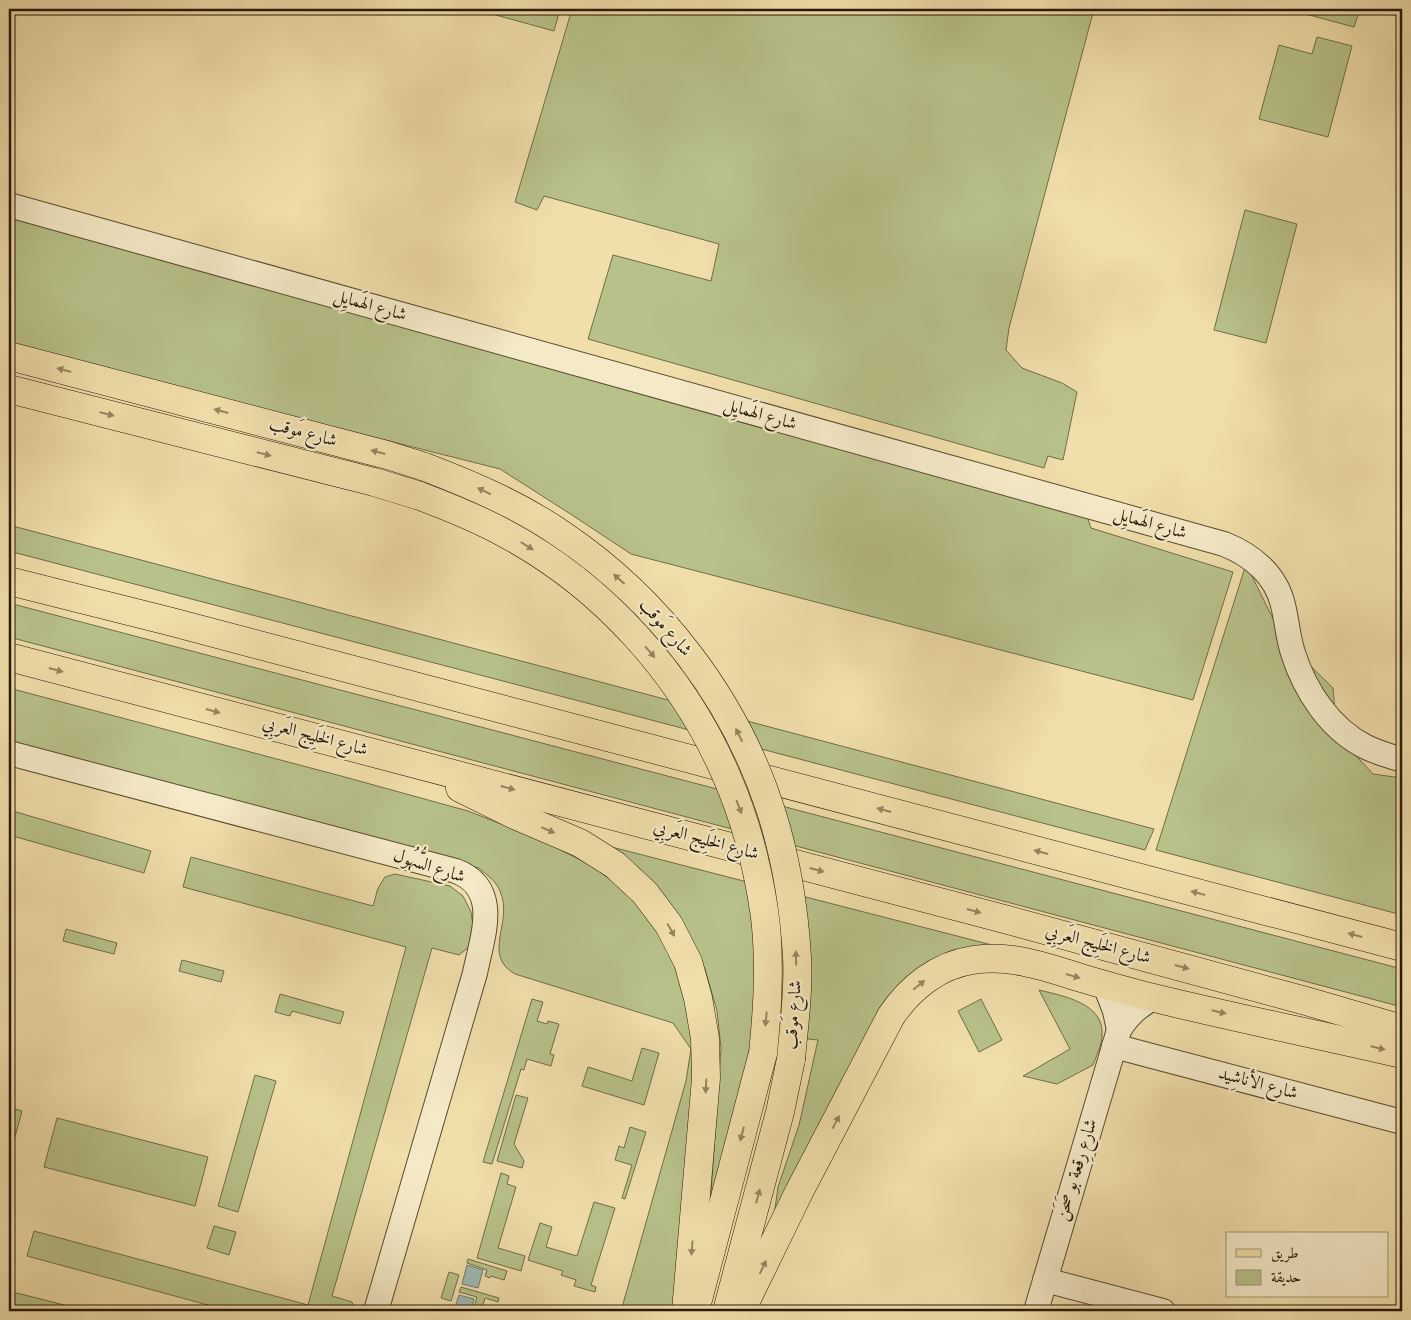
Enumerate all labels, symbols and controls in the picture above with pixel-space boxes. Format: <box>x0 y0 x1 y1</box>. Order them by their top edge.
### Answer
street label: شارع الهَمايِل <box>330 282 410 329</box>
one-way arrow <box>56 366 71 374</box>
street label: شارع الهَمايِل <box>720 391 800 438</box>
one-way arrow <box>214 407 229 415</box>
one-way arrow <box>99 410 114 418</box>
street label: شارع مَوقب <box>266 410 340 455</box>
one-way arrow <box>371 448 386 456</box>
one-way arrow <box>257 450 272 458</box>
one-way arrow <box>477 486 491 494</box>
street label: شارع الهَمايِل <box>1110 500 1190 547</box>
one-way arrow <box>521 542 534 551</box>
one-way arrow <box>612 574 625 585</box>
street label: شارع مَوقب <box>632 592 699 663</box>
one-way arrow <box>644 645 655 658</box>
one-way arrow <box>48 666 63 674</box>
one-way arrow <box>206 707 221 715</box>
street label: شارع الخَلِيج العَربِي <box>259 709 371 765</box>
one-way arrow <box>734 728 742 742</box>
one-way arrow <box>500 784 515 792</box>
one-way arrow <box>735 800 743 815</box>
one-way arrow <box>876 806 891 814</box>
street label: شارع الخَلِيج العَربِي <box>650 813 762 869</box>
one-way arrow <box>541 826 555 834</box>
street label: شارع السُّهُول <box>389 837 470 891</box>
one-way arrow <box>1033 847 1048 855</box>
one-way arrow <box>810 866 825 874</box>
one-way arrow <box>1190 889 1206 897</box>
one-way arrow <box>967 908 982 916</box>
street label: شارع الخَلِيج العَربِي <box>1042 917 1154 973</box>
one-way arrow <box>667 923 676 937</box>
one-way arrow <box>1348 930 1363 938</box>
one-way arrow <box>792 950 800 966</box>
one-way arrow <box>1174 964 1189 972</box>
one-way arrow <box>1066 972 1081 980</box>
street label: شارع مَوقب <box>777 979 810 1051</box>
one-way arrow <box>913 979 926 990</box>
one-way arrow <box>1211 1008 1227 1016</box>
one-way arrow <box>762 1011 770 1027</box>
one-way arrow <box>1370 1044 1385 1052</box>
street label: شارع الأناشِيد <box>1215 1059 1301 1108</box>
one-way arrow <box>701 1079 709 1095</box>
one-way arrow <box>832 1115 840 1130</box>
street label: شارع رِقعة بو صَحَن <box>1048 1115 1105 1224</box>
one-way arrow <box>737 1127 745 1142</box>
one-way arrow <box>754 1189 762 1204</box>
legend <box>1226 1232 1388 1298</box>
one-way arrow <box>688 1241 696 1257</box>
text: طريق <box>1271 1244 1298 1263</box>
one-way arrow <box>758 1260 767 1275</box>
text: حديقة <box>1271 1268 1301 1287</box>

